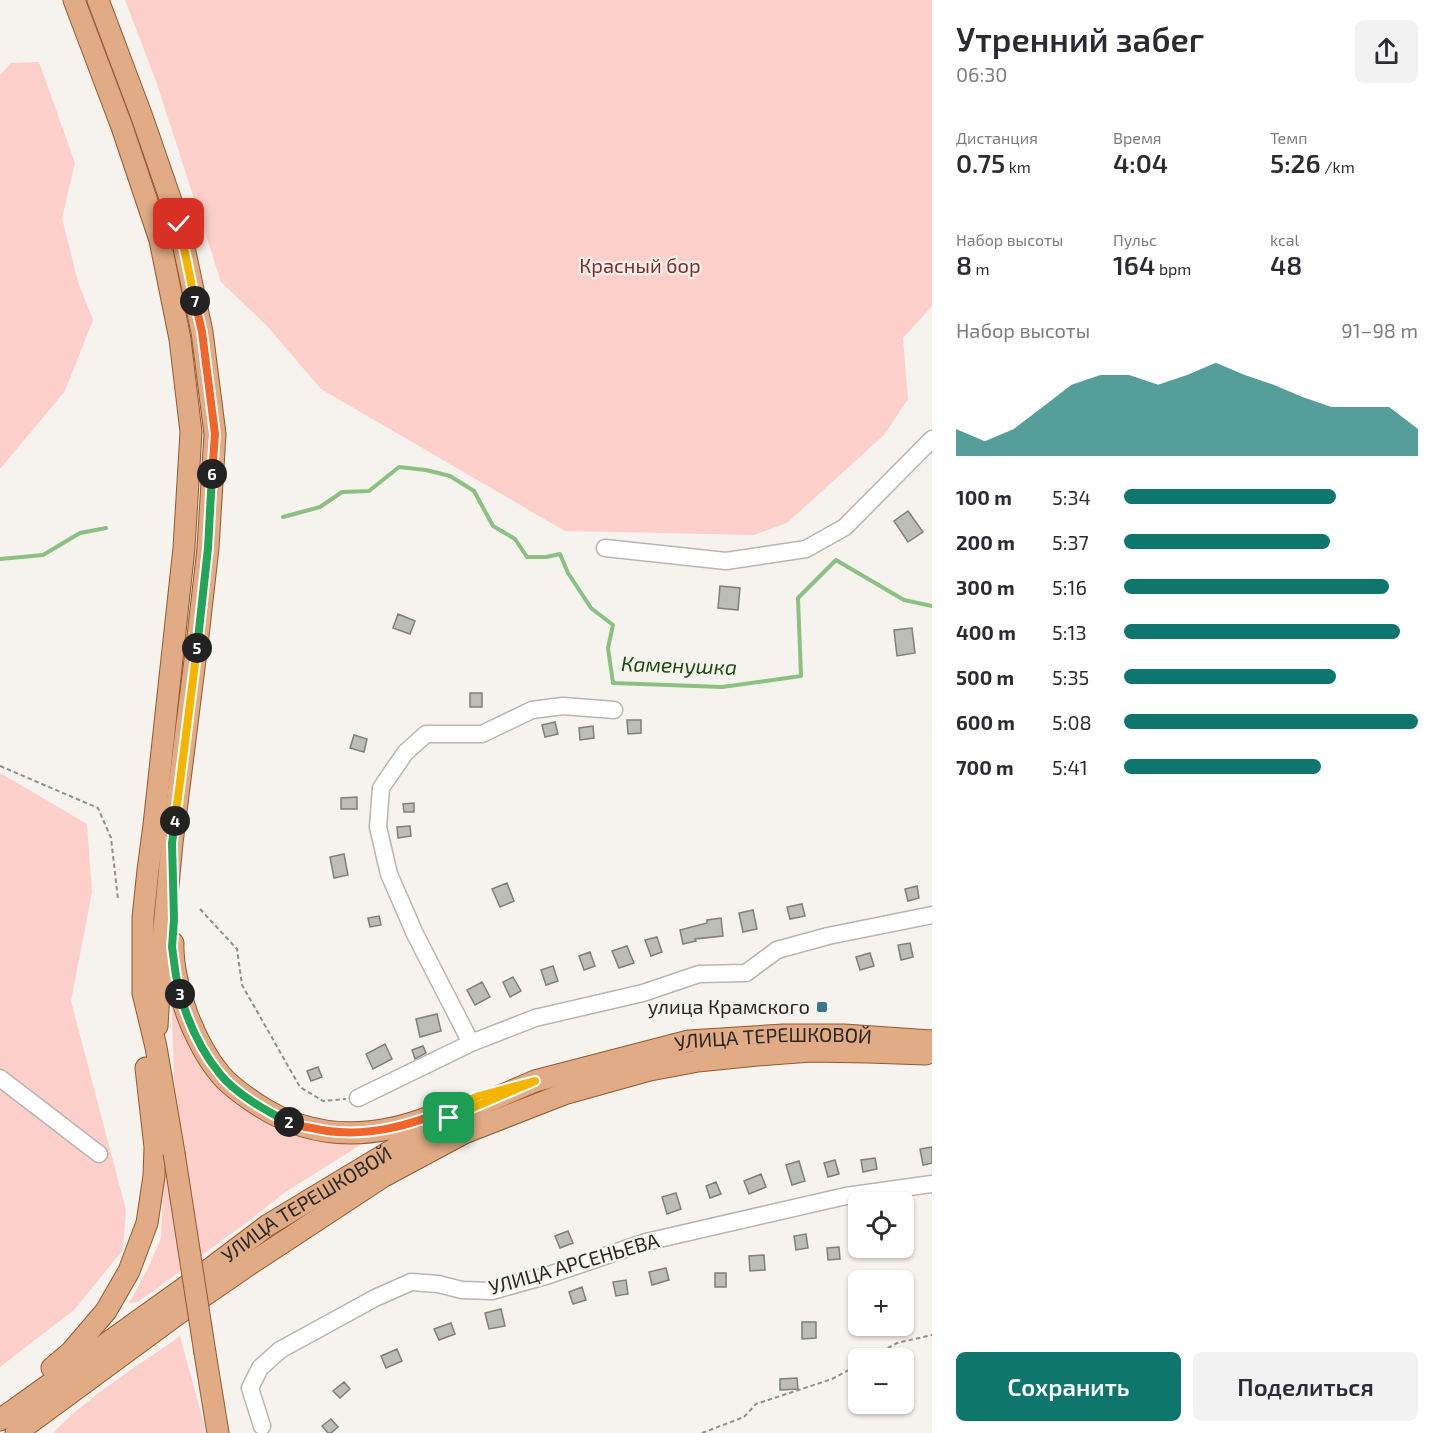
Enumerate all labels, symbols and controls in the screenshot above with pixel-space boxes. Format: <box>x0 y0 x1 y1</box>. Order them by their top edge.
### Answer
text: Утренний забег <box>956 19 1204 59</box>
button: share <box>1355 20 1418 83</box>
text: 06:30 <box>956 62 1007 86</box>
text: Дистанция <box>956 128 1038 147</box>
text: Время <box>1113 128 1162 147</box>
text: Темп <box>1270 128 1307 147</box>
text: 0.75 <box>956 147 1005 178</box>
text: 4:04 <box>1113 147 1168 178</box>
text: 5:26 <box>1270 147 1321 178</box>
text: km <box>1005 157 1031 176</box>
text: /km <box>1321 157 1355 176</box>
pin <box>153 198 204 249</box>
icon: check <box>162 207 195 240</box>
text: Набор высоты <box>956 230 1063 249</box>
text: Пульс <box>1113 230 1157 249</box>
text: kcal <box>1270 230 1299 249</box>
text: 8 <box>956 249 972 280</box>
text: 164 <box>1113 249 1155 280</box>
text: 48 <box>1270 249 1302 280</box>
park label: Красный бор <box>579 253 701 277</box>
text: m <box>972 259 990 278</box>
text: bpm <box>1155 259 1191 278</box>
pin: 7 <box>180 286 210 316</box>
text: 7 <box>191 291 199 310</box>
text: Набор высоты <box>956 318 1090 342</box>
text: 91–98 m <box>1341 318 1418 342</box>
pin: 6 <box>197 459 227 489</box>
text: 6 <box>207 464 217 483</box>
text: 100 m <box>956 485 1012 509</box>
text: 5:34 <box>1052 485 1091 509</box>
text: 200 m <box>956 530 1015 554</box>
text: 5:37 <box>1052 530 1089 554</box>
text: 300 m <box>956 575 1015 599</box>
text: 5:16 <box>1052 575 1087 599</box>
text: 400 m <box>956 620 1016 644</box>
text: 5:13 <box>1052 620 1087 644</box>
pin: 5 <box>182 633 212 663</box>
text: 5 <box>193 638 201 657</box>
water label: Каменушка <box>621 650 737 679</box>
text: 500 m <box>956 665 1014 689</box>
text: 5:35 <box>1052 665 1089 689</box>
text: 600 m <box>956 710 1015 734</box>
text: 5:08 <box>1052 710 1092 734</box>
text: 700 m <box>956 755 1014 779</box>
text: 5:41 <box>1052 755 1088 779</box>
pin: 4 <box>160 806 190 836</box>
text: 4 <box>170 811 180 830</box>
pin: 3 <box>165 979 195 1009</box>
text: 3 <box>175 984 185 1003</box>
place label: улица Крамского <box>648 994 810 1019</box>
marker: улица Крамского <box>815 1000 829 1014</box>
street label: УЛИЦА ТЕРЕШКОВОЙ <box>672 1022 873 1055</box>
pin <box>423 1092 474 1143</box>
icon: arrive <box>432 1101 465 1134</box>
pin: 2 <box>274 1107 304 1137</box>
text: 2 <box>284 1112 294 1131</box>
street label: УЛИЦА ТЕРЕШКОВОЙ <box>216 1140 395 1267</box>
map controls <box>848 1192 914 1414</box>
button: locate <box>848 1192 914 1258</box>
street label: УЛИЦА АРСЕНЬЕВА <box>486 1227 662 1299</box>
button: + <box>848 1270 914 1336</box>
button: − <box>848 1348 914 1414</box>
button: Сохранить <box>956 1352 1181 1421</box>
button: Поделиться <box>1193 1352 1418 1421</box>

